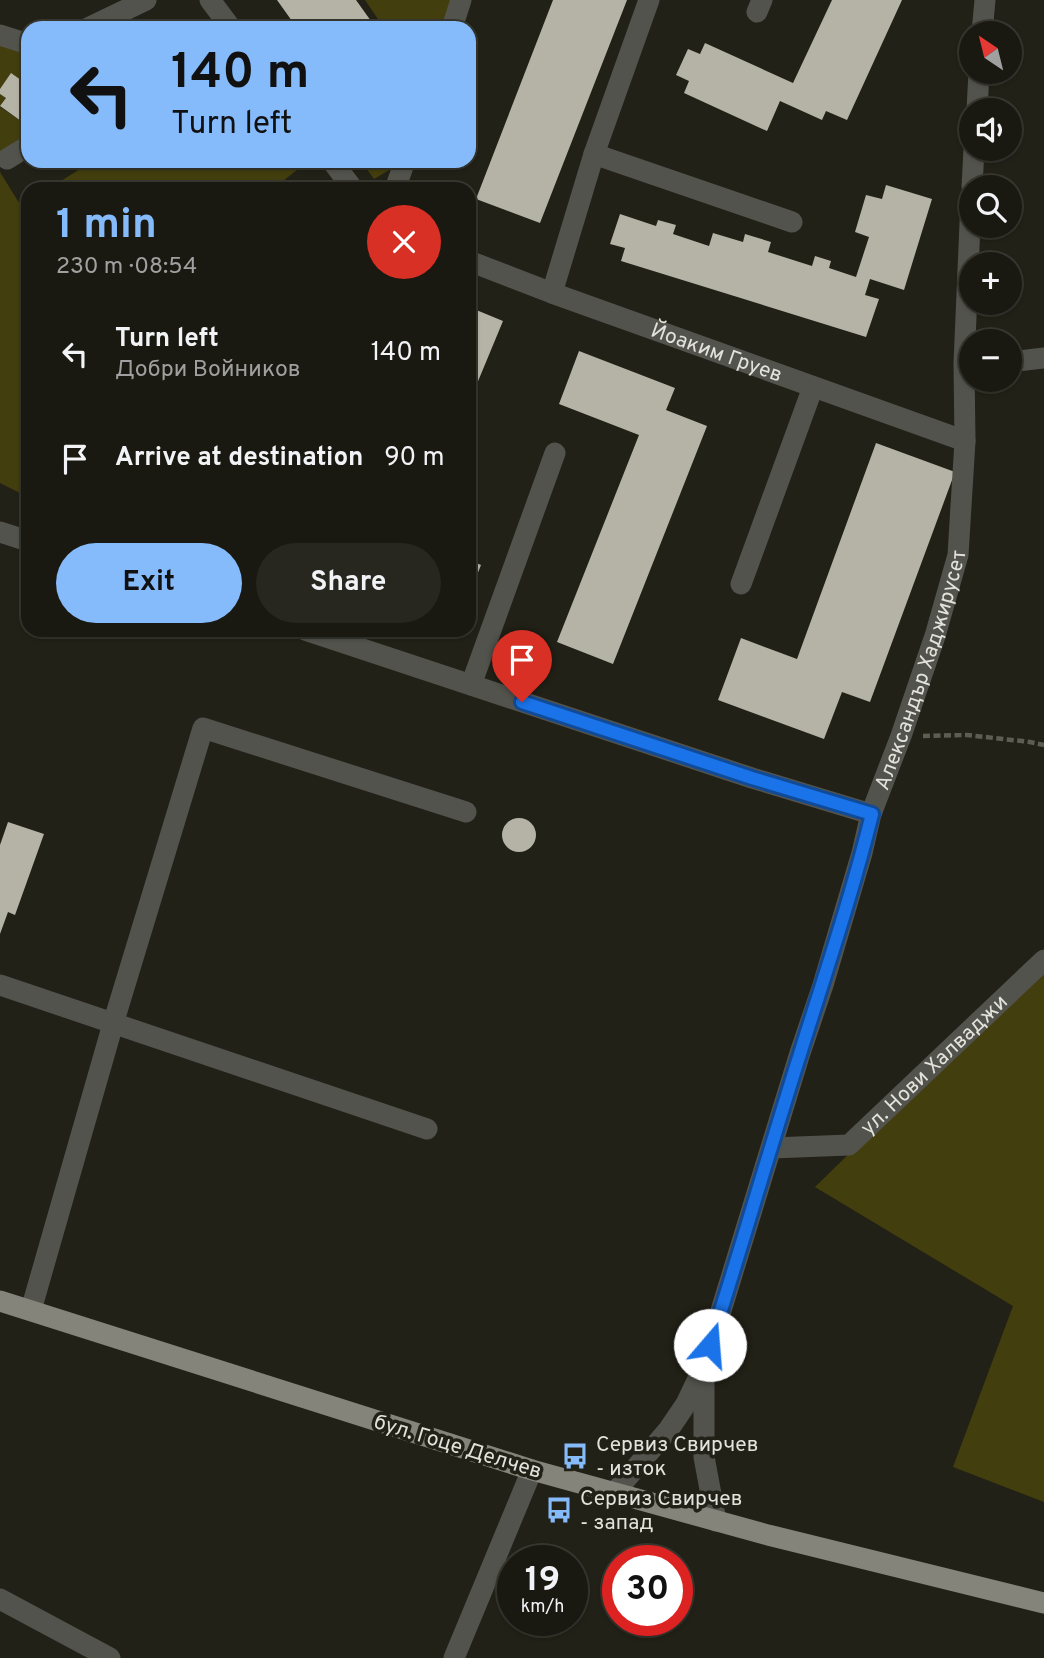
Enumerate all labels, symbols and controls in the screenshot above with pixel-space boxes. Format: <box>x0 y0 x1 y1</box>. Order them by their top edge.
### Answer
north arrow <box>959 21 1022 84</box>
map controls <box>959 21 1022 392</box>
text: 140 m <box>171 44 310 106</box>
icon: left <box>56 49 147 140</box>
button: sound <box>959 98 1022 161</box>
text: Turn left <box>171 105 292 145</box>
button: search <box>959 175 1022 238</box>
text: 1 min <box>56 200 157 253</box>
button: close <box>367 205 441 279</box>
button: + <box>959 252 1022 315</box>
text: 230 m · 08:54 <box>56 253 197 282</box>
street label: Йоаким Груев <box>647 317 786 389</box>
text: Turn left <box>115 323 219 356</box>
button: − <box>959 329 1022 392</box>
icon: left <box>56 335 94 373</box>
text: 140 m <box>371 337 441 370</box>
text: Добри Войников <box>115 356 301 385</box>
icon: arrive <box>56 440 94 478</box>
text: Arrive at destination <box>115 442 363 475</box>
text: 90 m <box>384 442 444 475</box>
button: Exit <box>56 543 242 623</box>
button: Share <box>256 543 441 623</box>
street label: Александър Хаджирусет <box>869 549 973 794</box>
pin <box>492 630 552 702</box>
icon: arrive <box>503 641 541 679</box>
street label: ул. Нови Халваджи <box>855 989 1014 1142</box>
position arrow <box>673 1308 747 1382</box>
street label: бул. Гоце Делчев <box>370 1409 545 1486</box>
place label: Сервиз Свирчев - изток <box>596 1432 758 1483</box>
bus stop icon: Сервиз Свирчев - изток <box>560 1441 590 1471</box>
place label: Сервиз Свирчев - запад <box>580 1486 742 1537</box>
bus stop icon: Сервиз Свирчев - запад <box>544 1495 574 1525</box>
speed limit sign: 30 <box>602 1545 693 1636</box>
text: 19 <box>525 1559 560 1603</box>
text: km/h <box>521 1596 564 1619</box>

